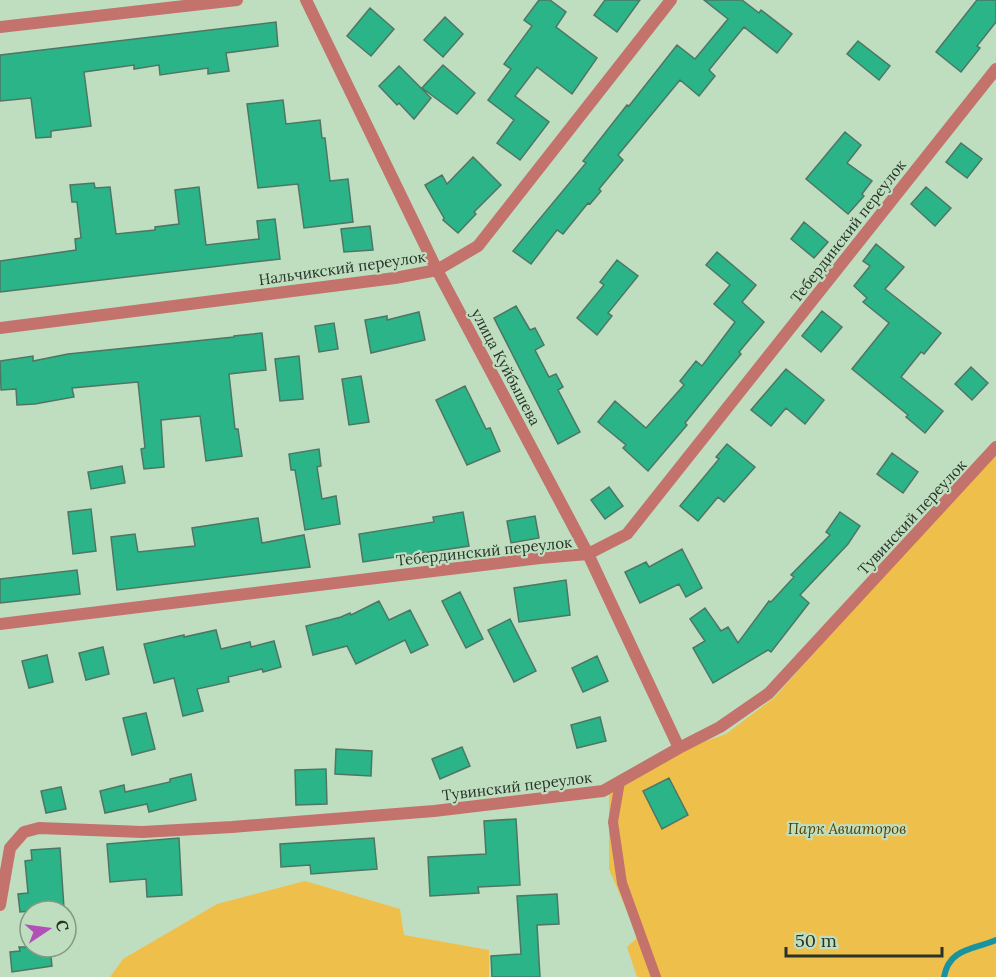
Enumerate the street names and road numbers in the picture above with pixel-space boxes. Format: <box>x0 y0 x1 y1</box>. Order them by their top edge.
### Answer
street label: Тебердинский переулок <box>786 156 910 306</box>
street label: Нальчикский переулок <box>257 247 427 289</box>
street label: улица Куйбышева <box>467 305 545 429</box>
street label: Тувинский переулок <box>854 455 970 579</box>
street label: Тебердинский переулок <box>395 532 573 570</box>
street label: Тувинский переулок <box>441 767 593 805</box>

